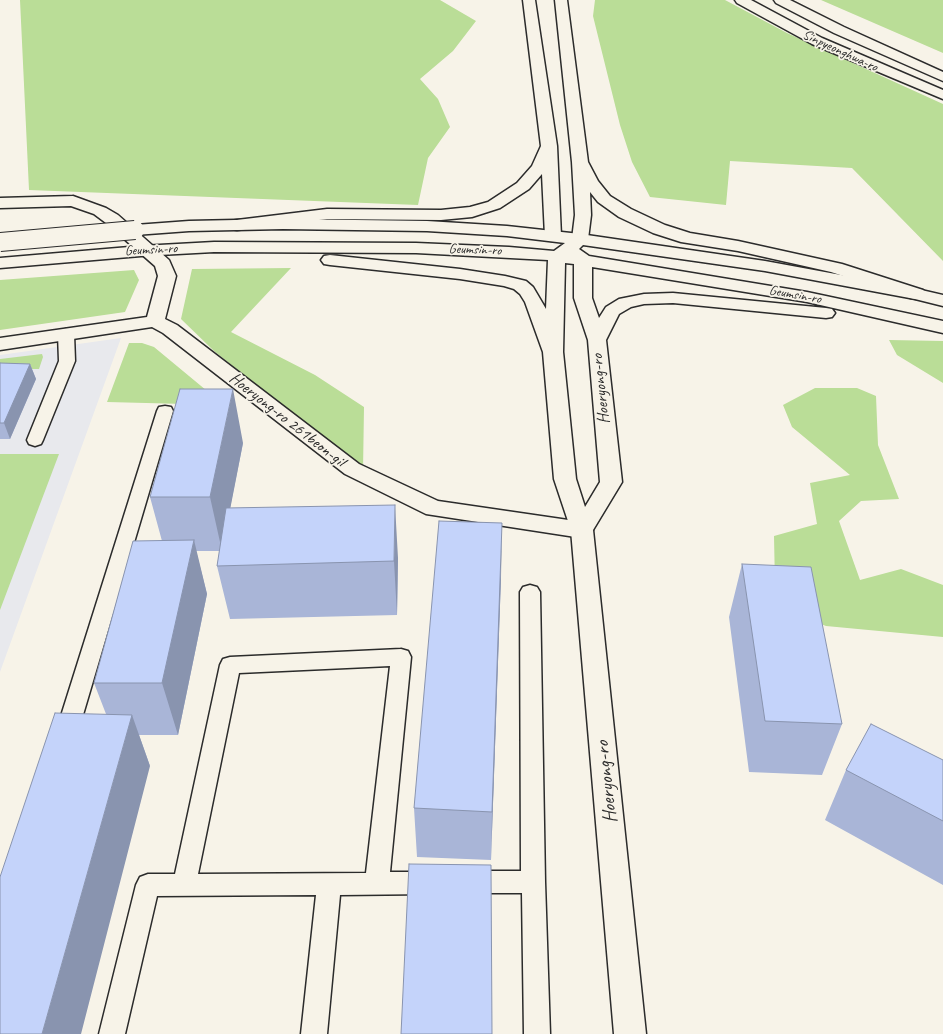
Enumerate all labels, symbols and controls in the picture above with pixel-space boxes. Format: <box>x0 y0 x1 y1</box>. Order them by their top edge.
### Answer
street label: Sinpyeonghwa-ro <box>800 26 880 76</box>
street label: Geumsin-ro <box>124 240 178 260</box>
street label: Geumsin-ro <box>448 241 502 259</box>
street label: Geumsin-ro <box>768 282 822 308</box>
street label: Hoeryong-ro <box>587 353 615 425</box>
street label: Hoeryong-ro 261beon-gil <box>225 368 349 472</box>
street label: Hoeryong-ro <box>591 740 623 824</box>

